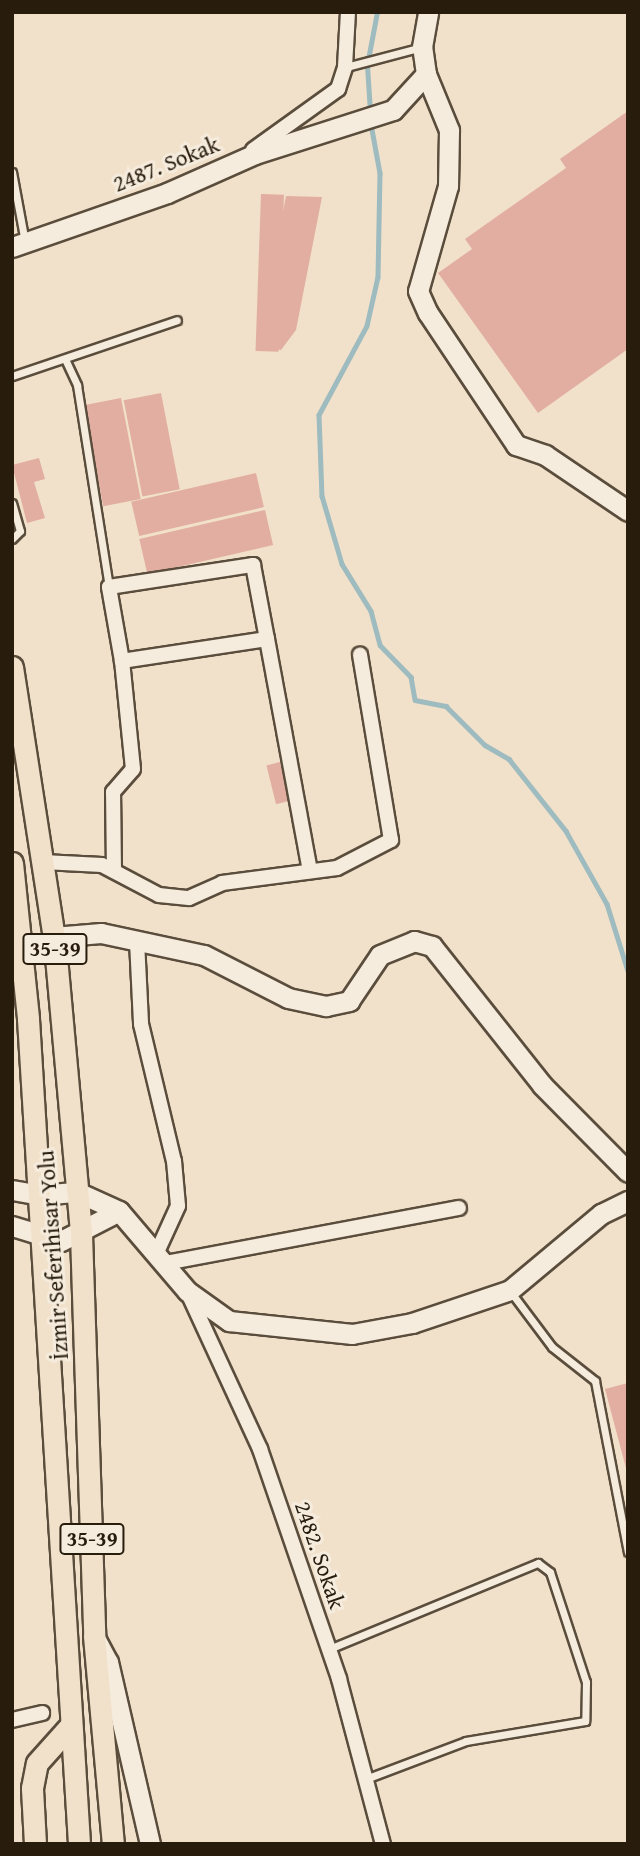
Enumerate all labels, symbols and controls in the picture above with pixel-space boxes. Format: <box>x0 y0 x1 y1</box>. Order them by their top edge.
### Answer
street label: 2487. Sokak <box>109 130 223 198</box>
road number: 35-39 <box>22 932 88 967</box>
street label: İzmir Seferihisar Yolu <box>32 1149 74 1361</box>
street label: 2482. Sokak <box>289 1497 351 1613</box>
road number: 35-39 <box>59 1522 125 1556</box>

